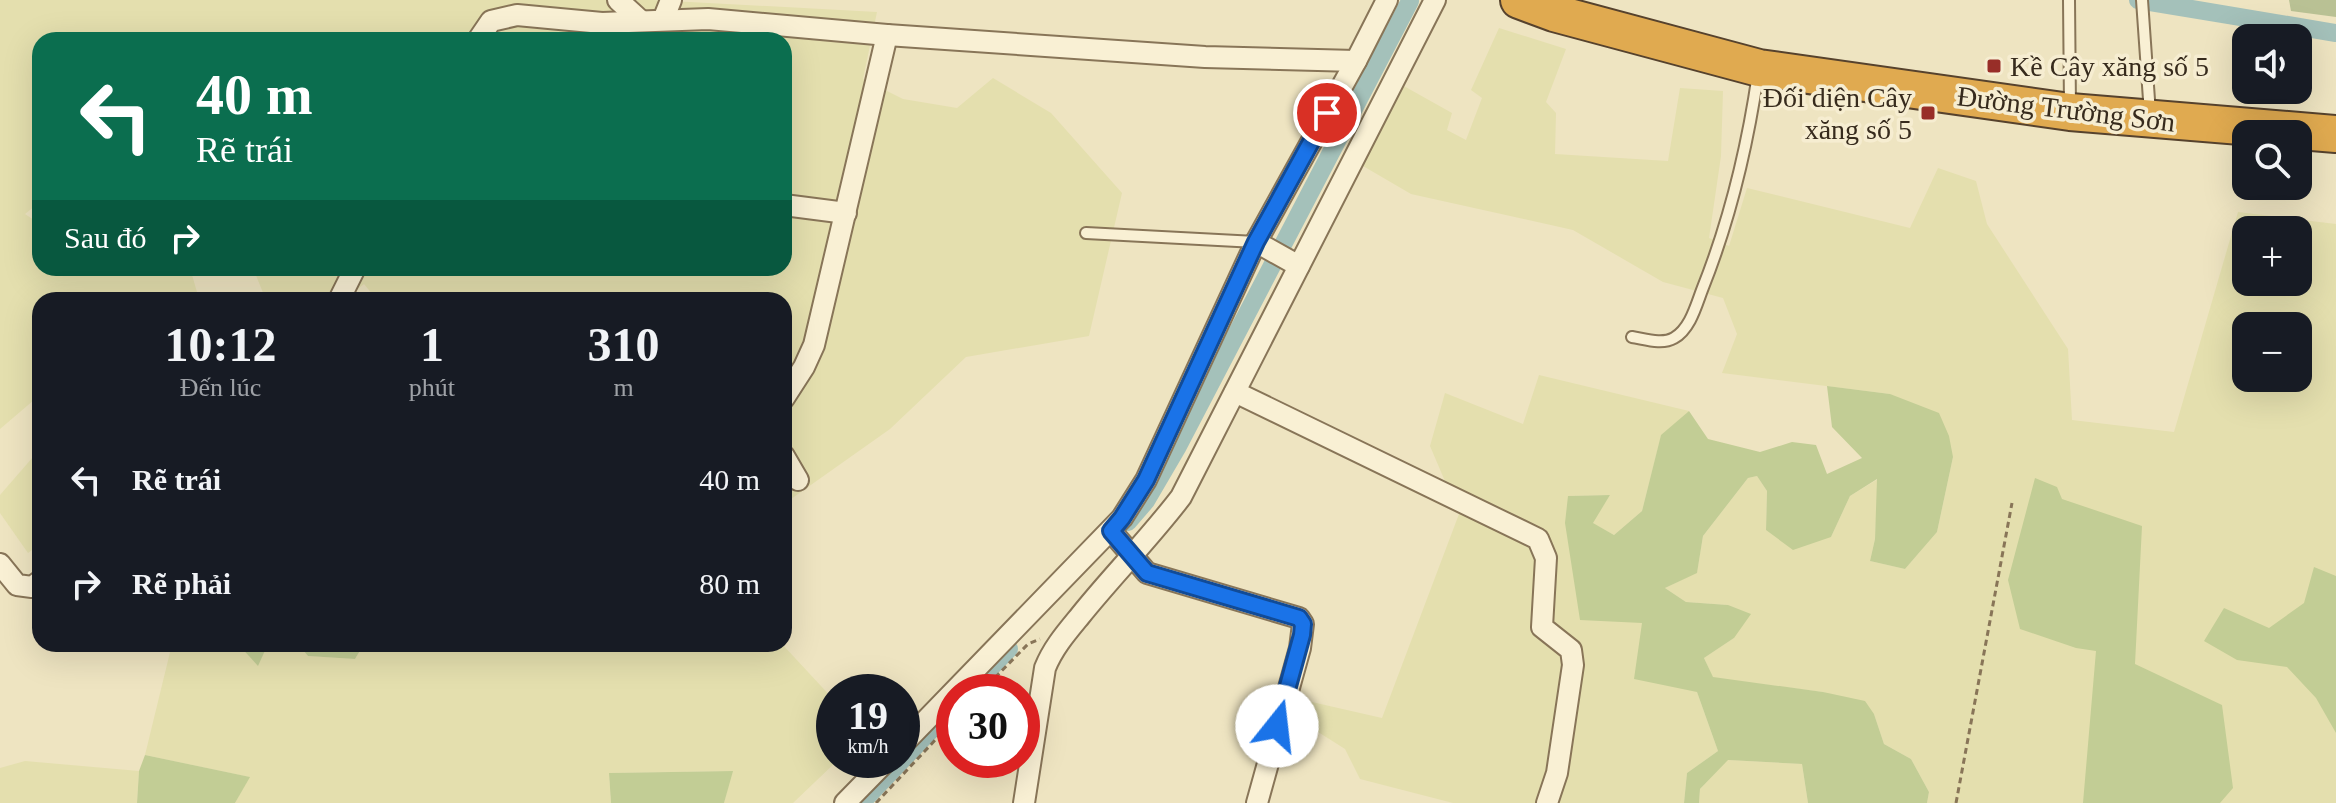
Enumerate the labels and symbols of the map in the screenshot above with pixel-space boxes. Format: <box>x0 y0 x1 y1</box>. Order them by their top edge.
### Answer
place label: Kề Cây xăng số 5 <box>2010 51 2209 82</box>
marker: Kề Cây xăng số 5 <box>1985 57 2003 75</box>
pin <box>1293 79 1361 147</box>
street label: Đường Trường Sơn <box>1955 80 2177 138</box>
place label: Đối diện Cây xăng số 5 <box>1763 82 1912 145</box>
marker: Đối diện Cây xăng số 5 <box>1919 104 1937 122</box>
speed limit sign: 30 <box>936 674 1040 778</box>
position arrow <box>1235 684 1319 768</box>

